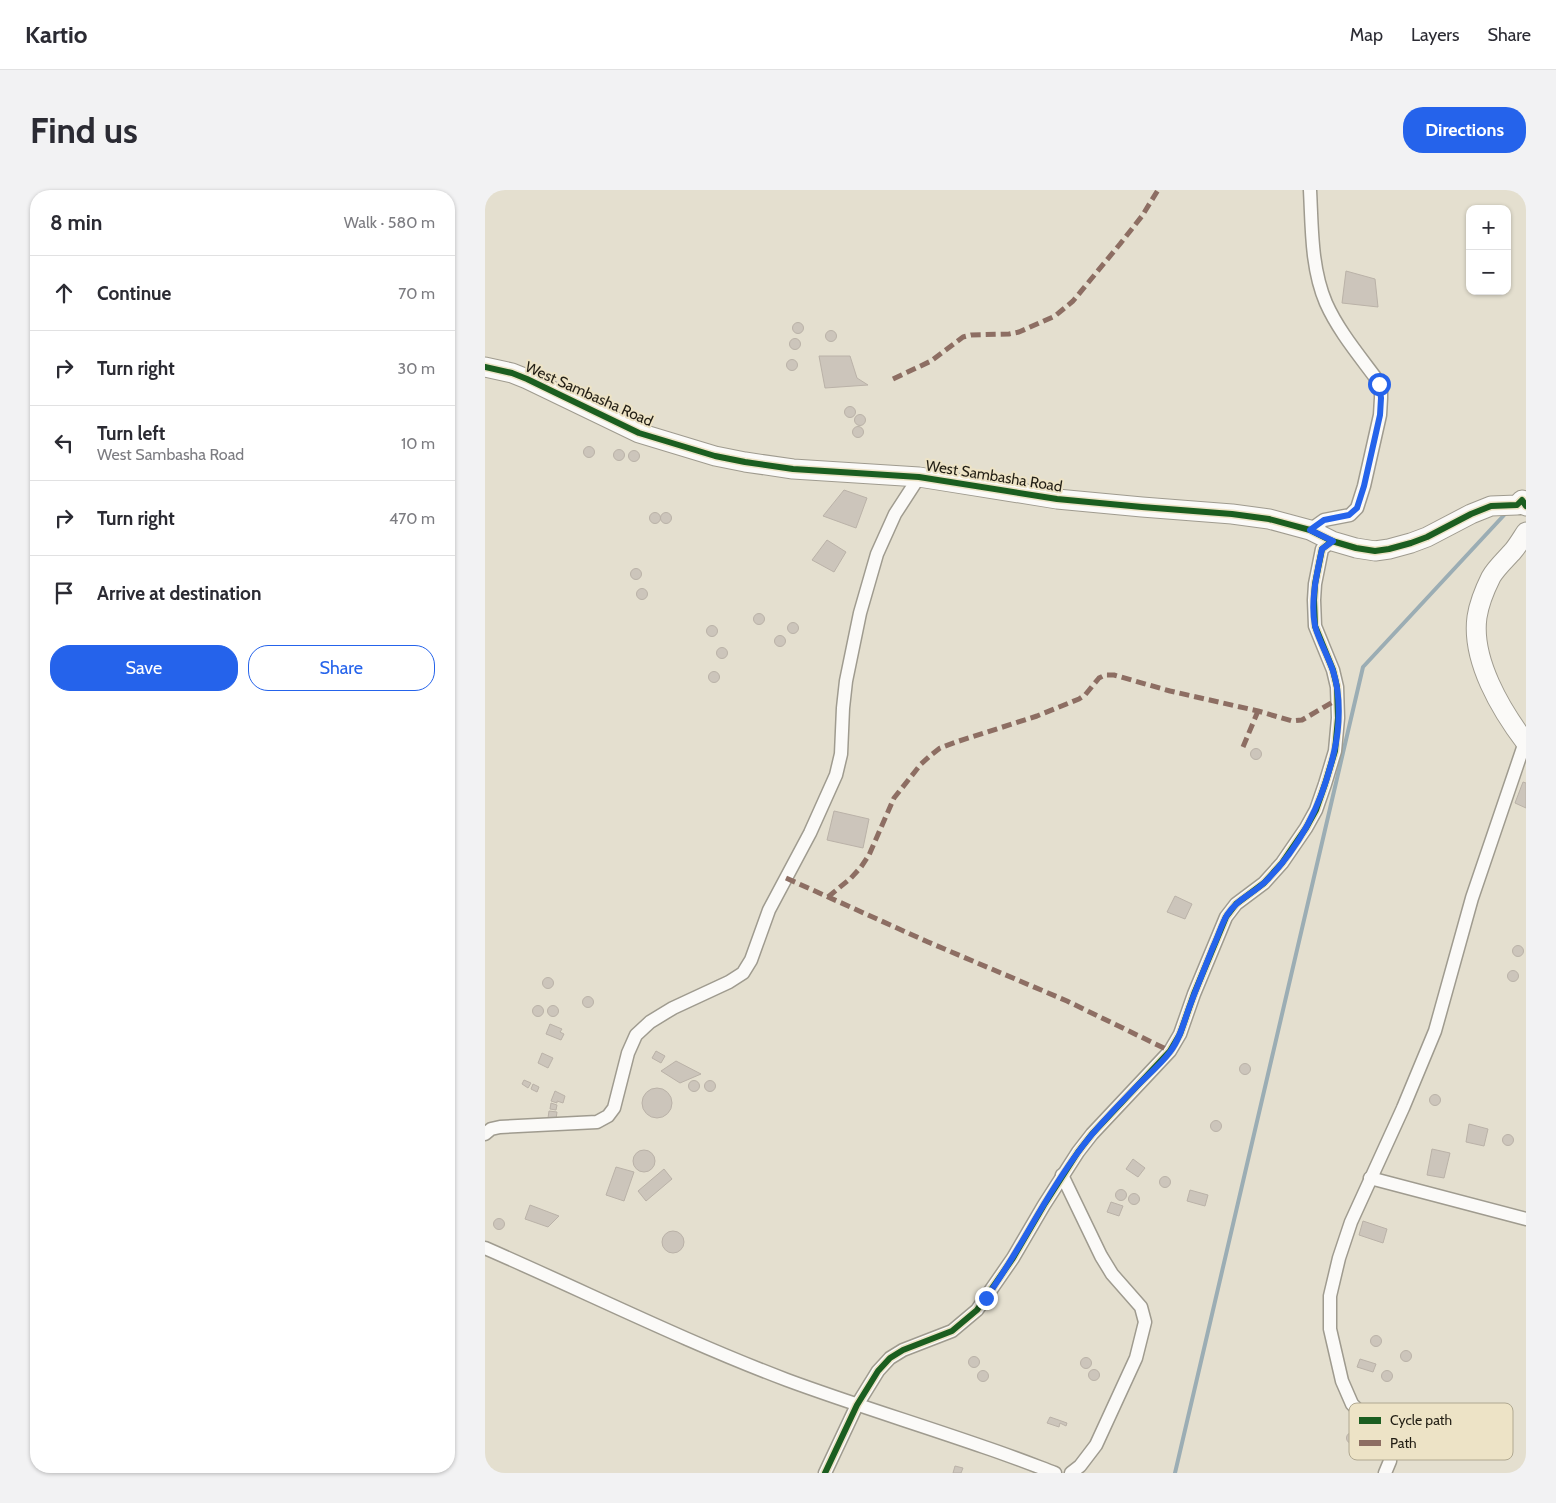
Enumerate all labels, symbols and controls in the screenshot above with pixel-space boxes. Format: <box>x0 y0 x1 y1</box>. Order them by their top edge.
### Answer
text: Kartio <box>25 20 88 49</box>
text: Map <box>1350 24 1383 46</box>
text: Layers <box>1411 24 1460 46</box>
text: Share <box>1488 24 1531 46</box>
button: Directions <box>1403 107 1526 153</box>
text: Find us <box>30 109 138 152</box>
map controls <box>1466 205 1511 295</box>
button: + <box>1466 205 1511 250</box>
text: 8 min <box>50 210 102 235</box>
text: Walk · 580 m <box>344 213 435 232</box>
button: − <box>1466 250 1511 295</box>
icon: ahead <box>50 279 78 307</box>
text: Continue <box>97 282 171 305</box>
text: 70 m <box>398 284 435 303</box>
icon: right <box>50 354 78 382</box>
text: Turn right <box>97 357 175 380</box>
street label: West Sambasha Road <box>522 358 656 430</box>
text: 30 m <box>398 359 435 378</box>
route start <box>1368 373 1391 396</box>
text: Turn left <box>97 422 165 445</box>
icon: left <box>50 429 78 457</box>
text: 10 m <box>401 434 435 453</box>
text: West Sambasha Road <box>97 445 244 464</box>
street label: West Sambasha Road <box>924 456 1064 496</box>
icon: right <box>50 504 78 532</box>
text: Turn right <box>97 507 175 530</box>
text: 470 m <box>389 509 435 528</box>
icon: arrive <box>50 579 78 607</box>
text: Arrive at destination <box>97 582 261 605</box>
button: Save <box>50 645 238 691</box>
button: Share <box>248 645 435 691</box>
route end <box>975 1287 998 1310</box>
legend <box>1349 1403 1513 1460</box>
text: Cycle path <box>1390 1411 1452 1429</box>
text: Path <box>1390 1434 1417 1452</box>

